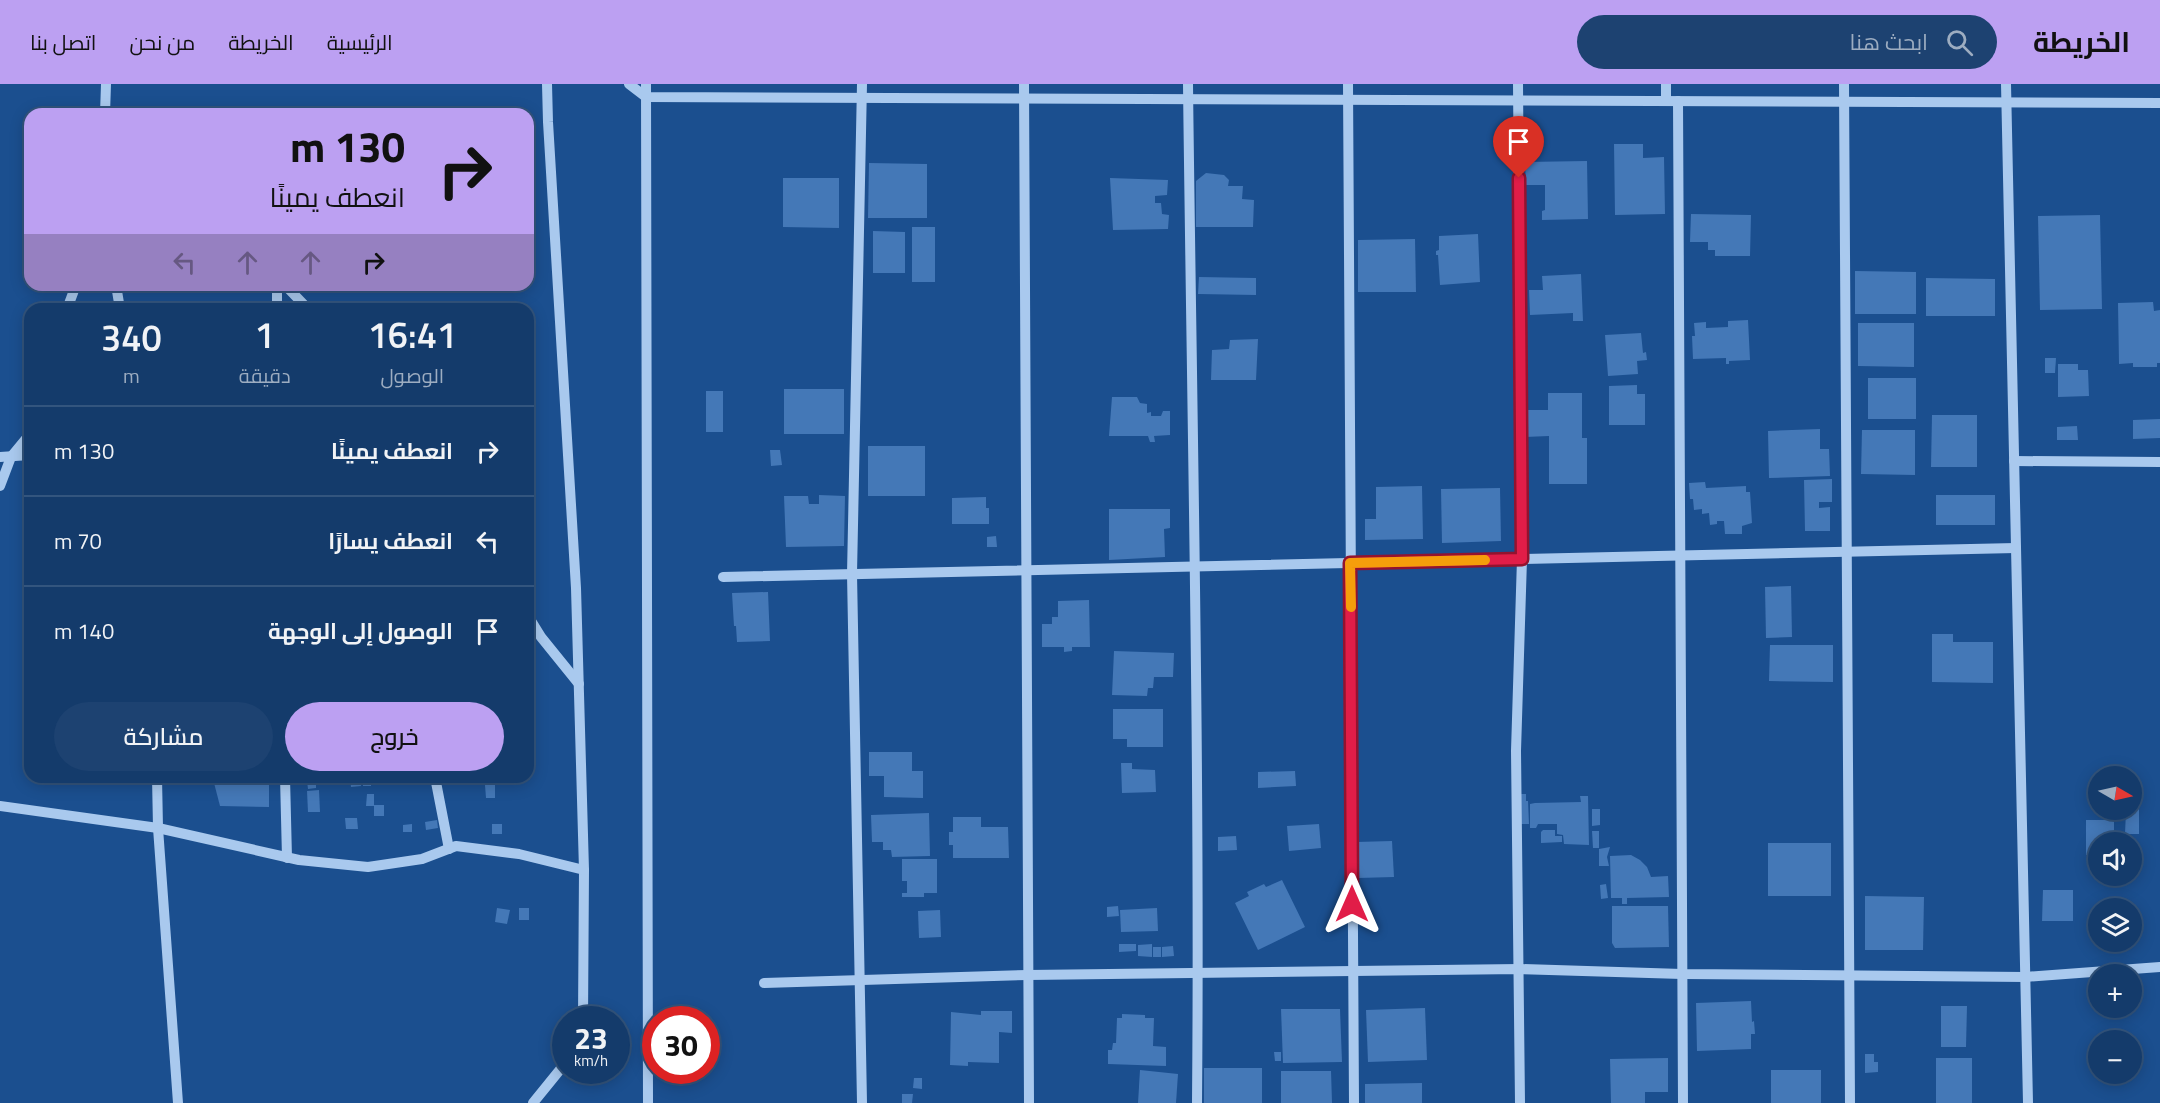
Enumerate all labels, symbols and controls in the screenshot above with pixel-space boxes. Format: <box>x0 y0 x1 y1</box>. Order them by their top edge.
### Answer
search box <box>1577 15 1997 69</box>
text: الخريطة <box>2033 20 2130 63</box>
text: ابحث هنا <box>1850 25 1928 59</box>
text: اتصل بنا <box>30 26 96 58</box>
text: من نحن <box>129 26 195 58</box>
text: الخريطة <box>228 26 294 58</box>
text: الرئيسية <box>327 26 393 58</box>
icon: search <box>1943 26 1976 59</box>
text: 130 m <box>290 114 405 178</box>
pin <box>1493 116 1544 178</box>
icon: arrive <box>1502 125 1535 158</box>
icon: right <box>426 132 504 210</box>
text: انعطف يمينًا <box>269 176 405 217</box>
icon: left <box>168 246 201 279</box>
icon: ahead <box>231 246 264 279</box>
icon: ahead <box>294 246 327 279</box>
icon: right <box>357 246 390 279</box>
text: 1 <box>255 307 275 362</box>
text: 16:41 <box>368 307 457 362</box>
text: 340 <box>101 310 162 365</box>
text: m <box>123 360 140 391</box>
text: دقيقة <box>239 360 291 391</box>
text: الوصول <box>380 360 444 391</box>
text: 130 m <box>54 434 114 468</box>
text: انعطف يمينًا <box>331 434 453 468</box>
icon: right <box>471 435 504 468</box>
text: 70 m <box>54 524 102 558</box>
text: انعطف يسارًا <box>328 524 453 558</box>
icon: left <box>471 525 504 558</box>
text: 140 m <box>54 614 114 648</box>
text: الوصول إلى الوجهة <box>268 614 453 648</box>
icon: arrive <box>471 615 504 648</box>
button: مشاركة <box>54 702 273 771</box>
button: خروج <box>285 702 504 771</box>
north arrow <box>2088 766 2142 820</box>
map controls <box>2088 766 2142 1084</box>
button: sound <box>2088 832 2142 886</box>
position arrow <box>1320 872 1384 936</box>
button: layers <box>2088 898 2142 952</box>
button: + <box>2088 964 2142 1018</box>
speed limit sign: 30 <box>642 1006 720 1084</box>
text: 23 <box>574 1015 608 1061</box>
button: − <box>2088 1030 2142 1084</box>
text: km/h <box>574 1049 608 1072</box>

